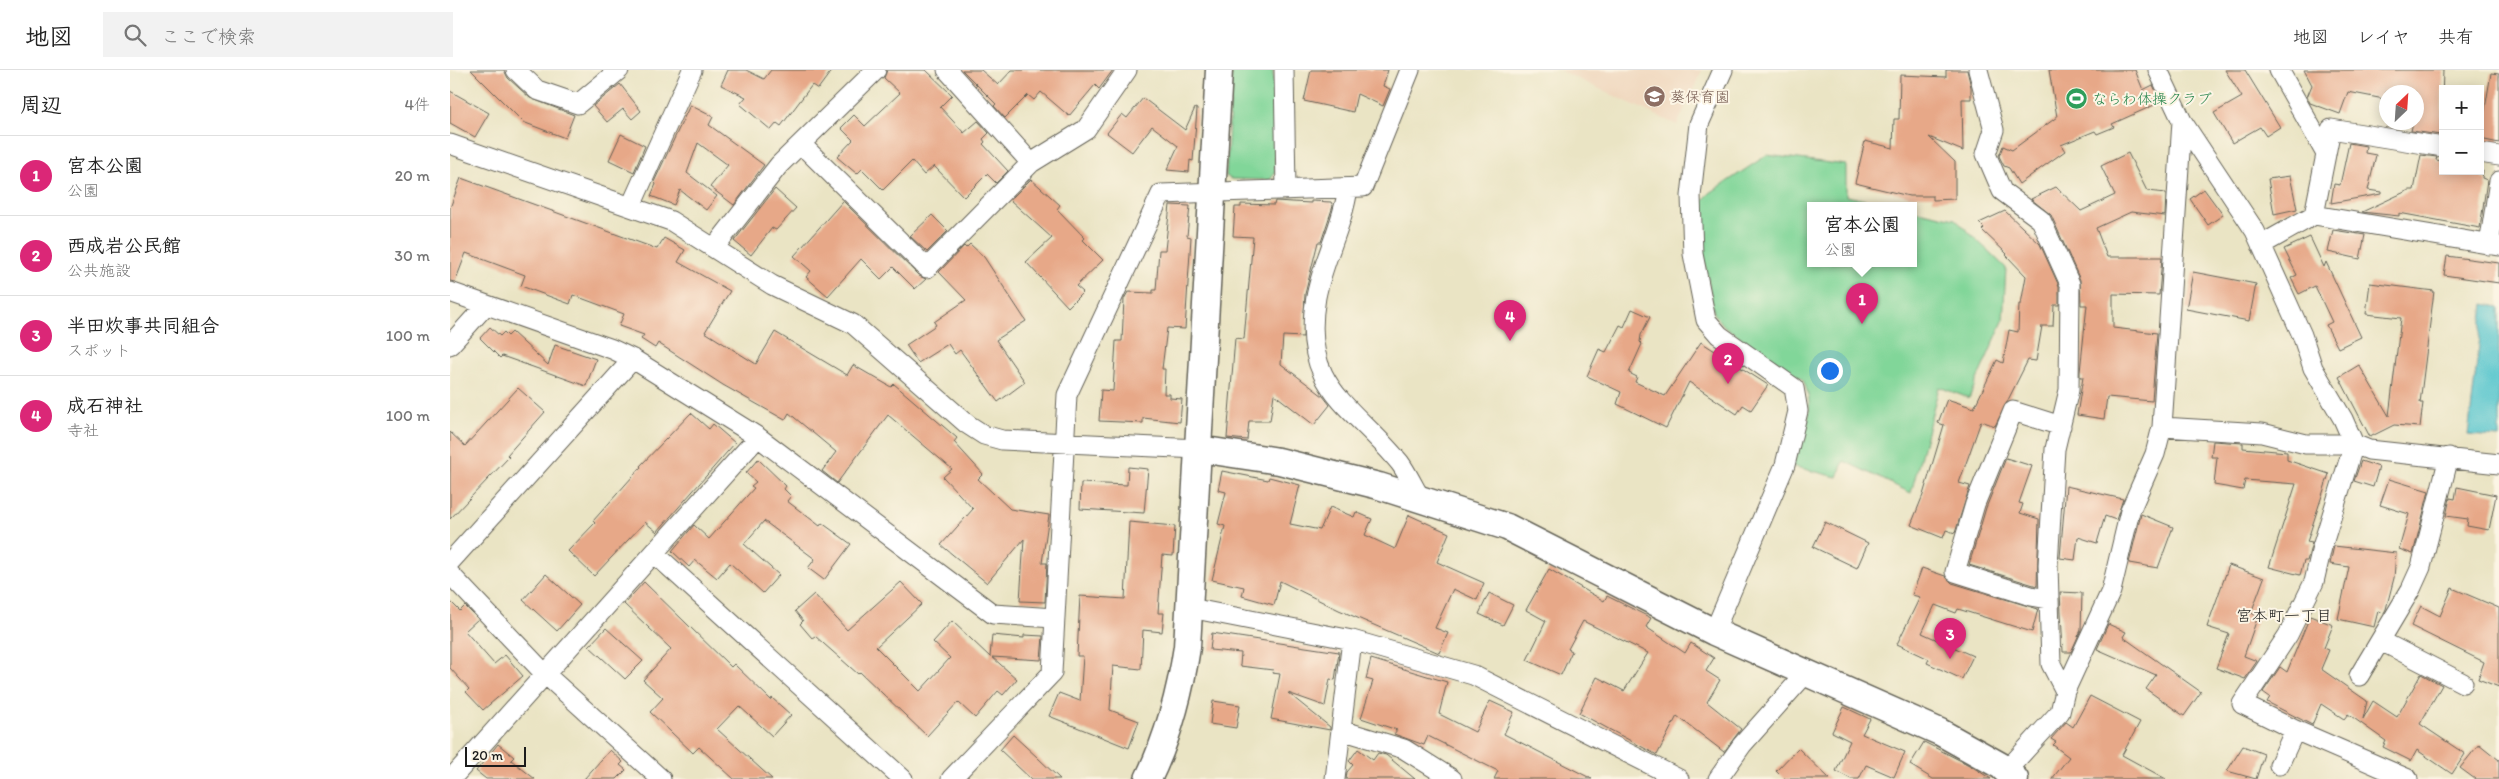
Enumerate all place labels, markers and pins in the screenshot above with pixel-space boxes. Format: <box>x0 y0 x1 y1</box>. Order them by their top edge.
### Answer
school or university icon: 葵保育園 <box>1642 85 1666 109</box>
sports icon: ならわ体操クラブ <box>2064 87 2088 111</box>
place label: 葵保育園 <box>1670 88 1730 106</box>
place label: ならわ体操クラブ <box>2092 90 2212 108</box>
pin: 1 <box>1846 283 1878 324</box>
pin: 4 <box>1494 300 1526 341</box>
pin: 2 <box>1712 343 1744 384</box>
pin: 3 <box>1934 618 1966 659</box>

